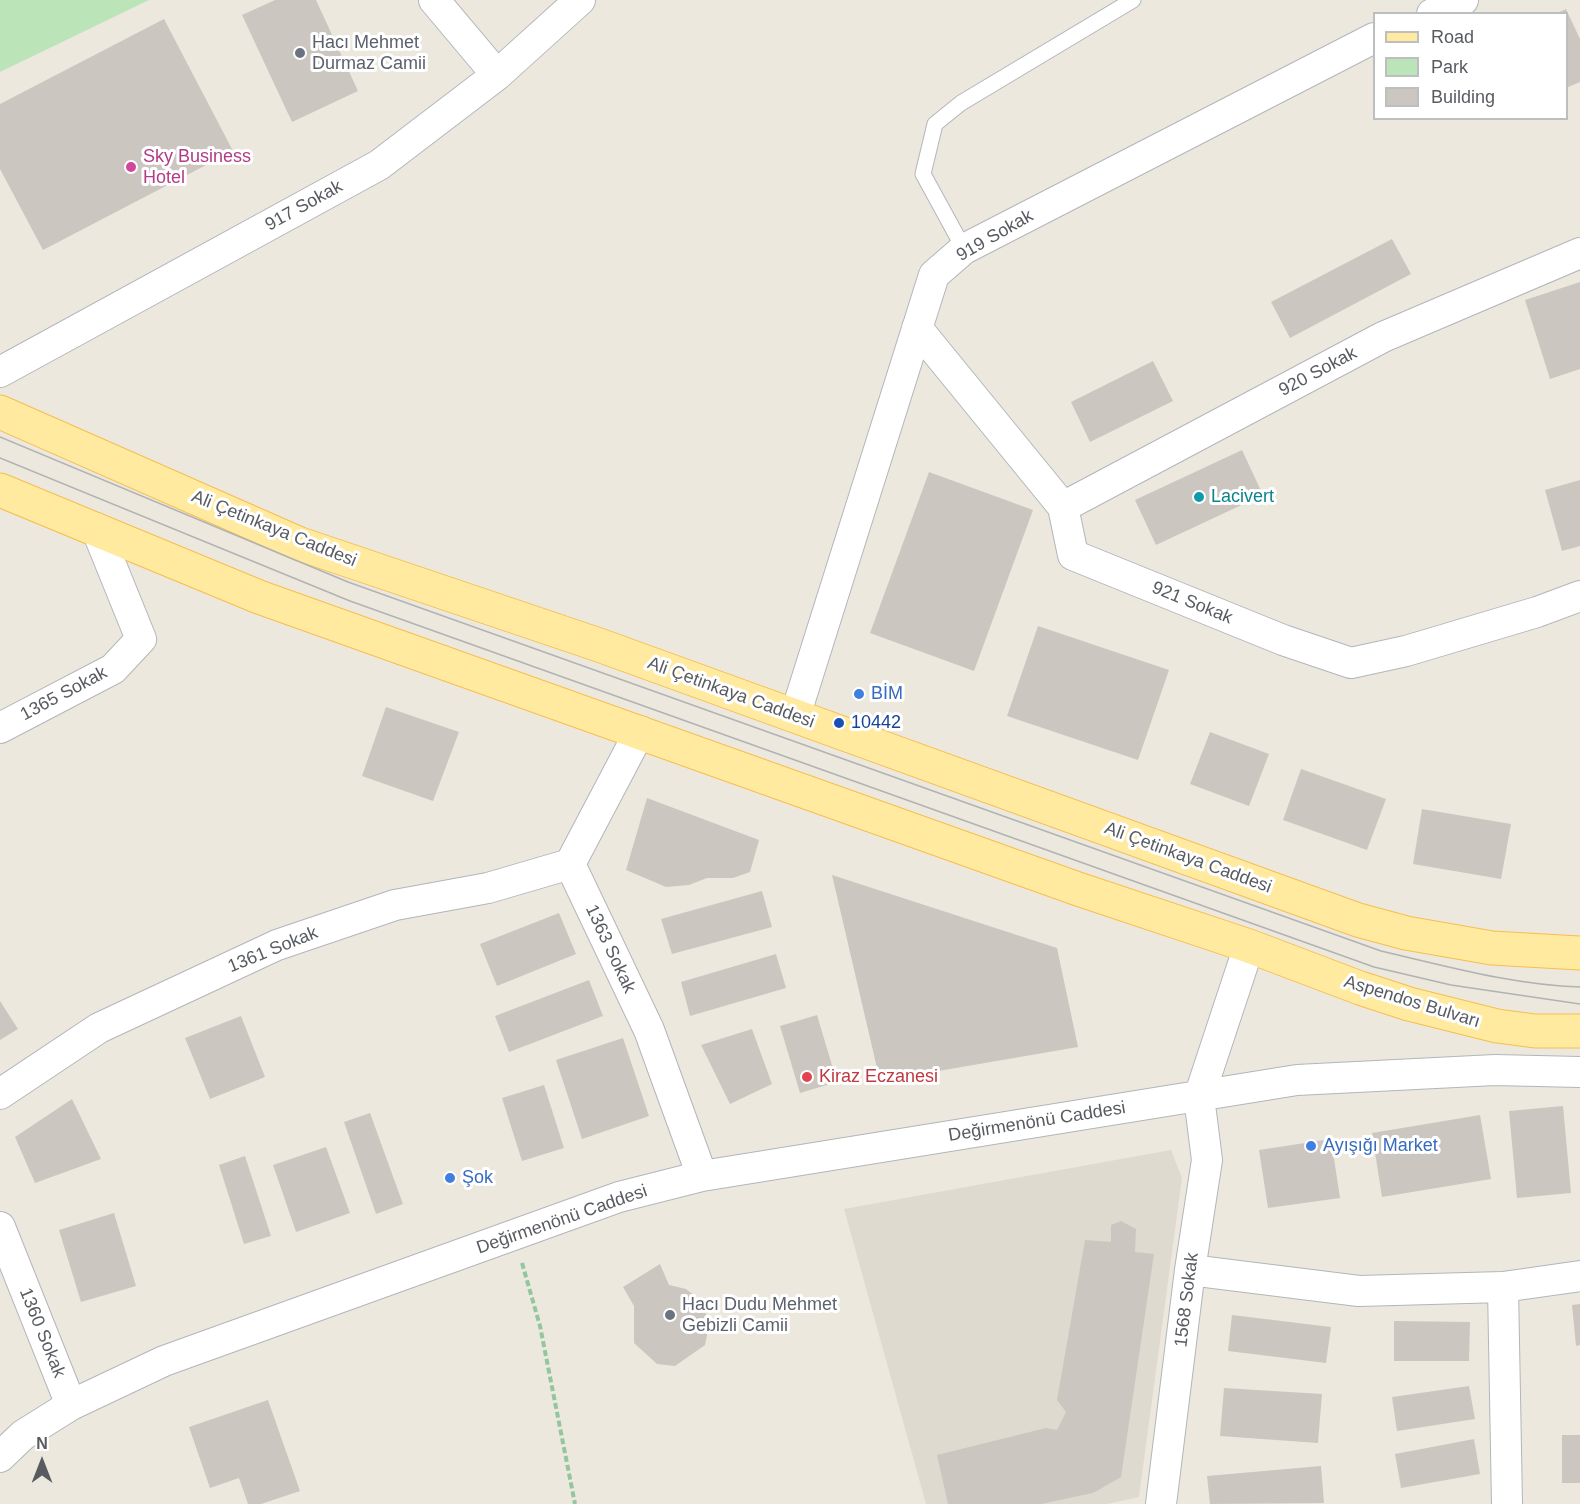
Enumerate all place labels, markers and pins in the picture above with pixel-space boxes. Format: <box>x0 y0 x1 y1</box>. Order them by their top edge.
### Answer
place label: Hacı Mehmet Durmaz Camii <box>312 32 426 74</box>
marker: Hacı Mehmet Durmaz Camii <box>293 46 307 60</box>
place label: Sky Business Hotel <box>143 146 251 188</box>
marker: Sky Business Hotel <box>124 160 138 174</box>
place label: Lacivert <box>1211 486 1274 508</box>
marker: Lacivert <box>1192 490 1206 504</box>
place label: BİM <box>871 683 903 705</box>
marker: BİM <box>852 687 866 701</box>
place label: 10442 <box>851 712 901 734</box>
marker: 10442 <box>832 716 846 730</box>
place label: Kiraz Eczanesi <box>819 1066 938 1088</box>
marker: Kiraz Eczanesi <box>800 1070 814 1084</box>
place label: Ayışığı Market <box>1323 1135 1438 1157</box>
marker: Ayışığı Market <box>1304 1139 1318 1153</box>
place label: Şok <box>462 1167 493 1189</box>
marker: Şok <box>443 1171 457 1185</box>
place label: Hacı Dudu Mehmet Gebizli Camii <box>682 1294 837 1336</box>
marker: Hacı Dudu Mehmet Gebizli Camii <box>663 1308 677 1322</box>

